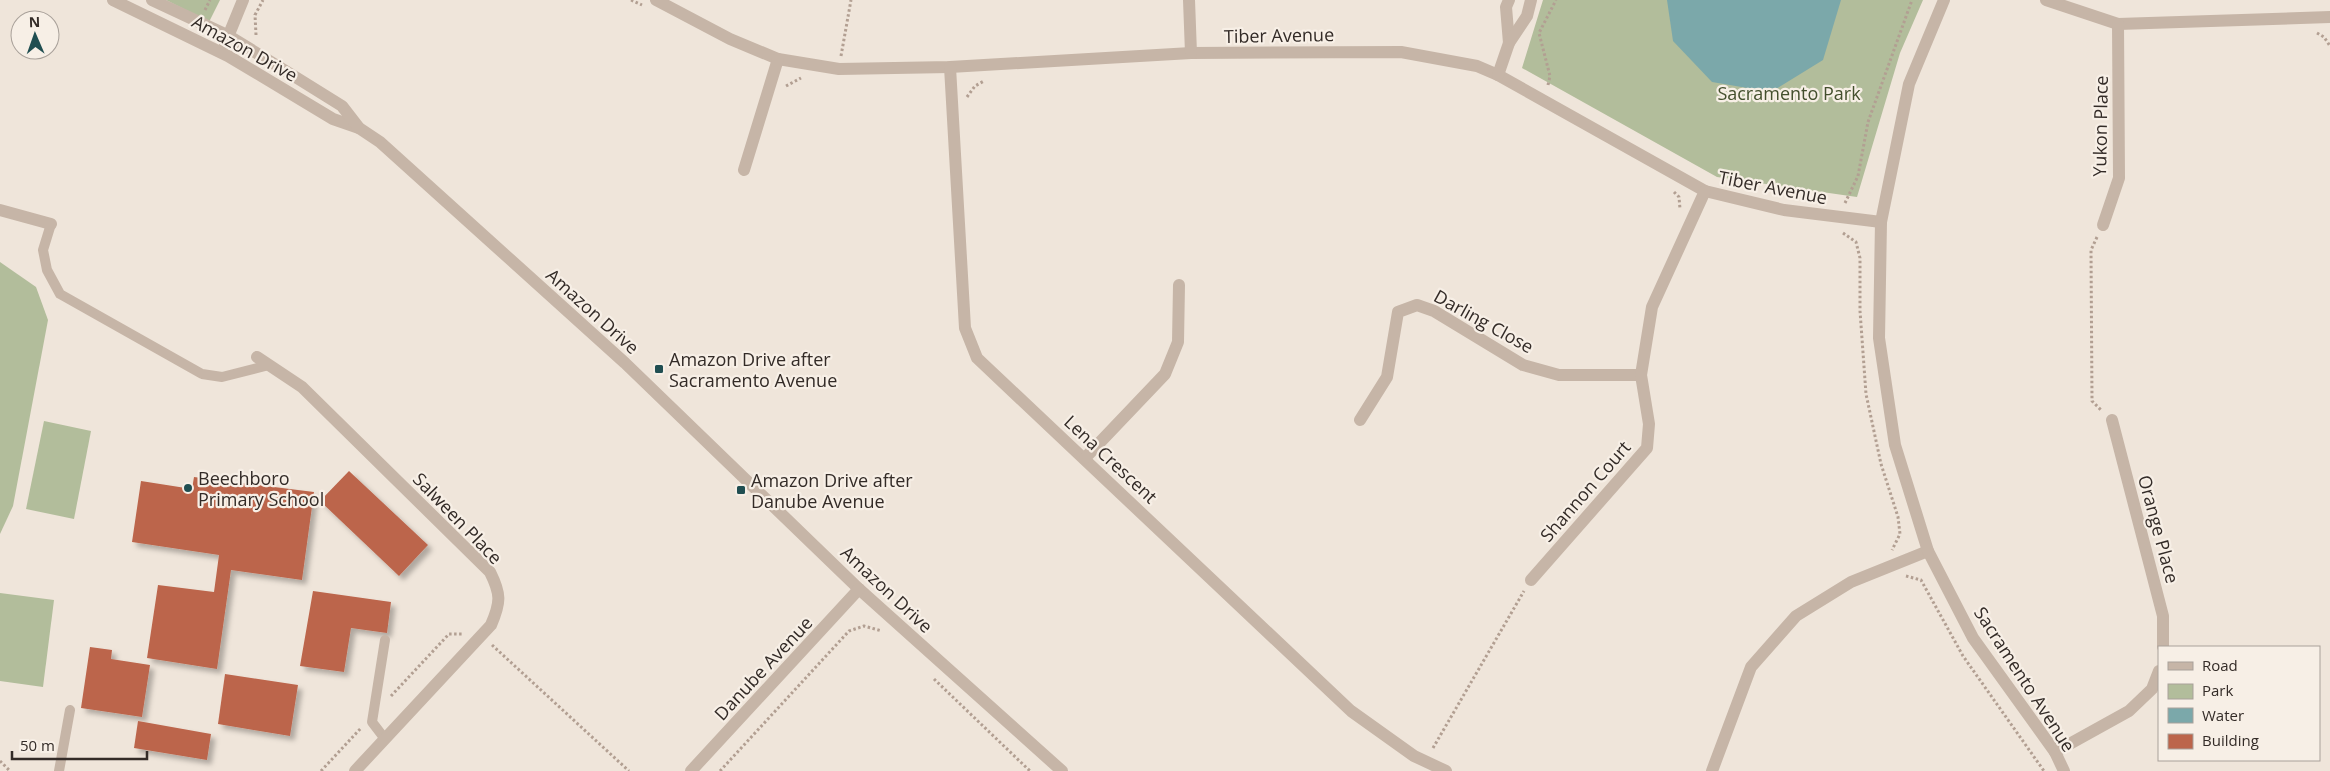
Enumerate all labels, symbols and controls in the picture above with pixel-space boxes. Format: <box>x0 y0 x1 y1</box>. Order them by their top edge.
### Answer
street label: Amazon Drive <box>188 9 302 87</box>
north arrow <box>10 10 60 60</box>
text: N <box>29 12 41 31</box>
street label: Tiber Avenue <box>1224 22 1334 48</box>
street label: Yukon Place <box>2087 75 2113 177</box>
park label: Sacramento Park <box>1717 81 1861 105</box>
street label: Tiber Avenue <box>1717 165 1829 209</box>
street label: Amazon Drive <box>541 263 645 359</box>
street label: Darling Close <box>1430 284 1538 358</box>
place label: Amazon Drive after Sacramento Avenue <box>669 347 837 392</box>
marker: Amazon Drive after Sacramento Avenue <box>653 363 665 375</box>
street label: Lena Crescent <box>1059 410 1163 508</box>
street label: Shannon Court <box>1534 435 1636 547</box>
place label: Beechboro Primary School <box>198 466 324 511</box>
street label: Salween Place <box>408 467 508 569</box>
place label: Amazon Drive after Danube Avenue <box>751 468 913 513</box>
street label: Orange Place <box>2133 472 2185 586</box>
marker: Beechboro Primary School <box>182 482 194 494</box>
marker: Amazon Drive after Danube Avenue <box>735 484 747 496</box>
street label: Amazon Drive <box>836 540 938 638</box>
street label: Sacramento Avenue <box>1969 602 2081 756</box>
street label: Danube Avenue <box>709 611 817 725</box>
legend <box>2158 646 2320 761</box>
text: Road <box>2202 655 2238 675</box>
text: Park <box>2202 680 2233 700</box>
text: Water <box>2202 705 2244 725</box>
scale bar <box>12 728 148 760</box>
text: Building <box>2202 730 2259 750</box>
text: 50 m <box>20 735 55 755</box>

